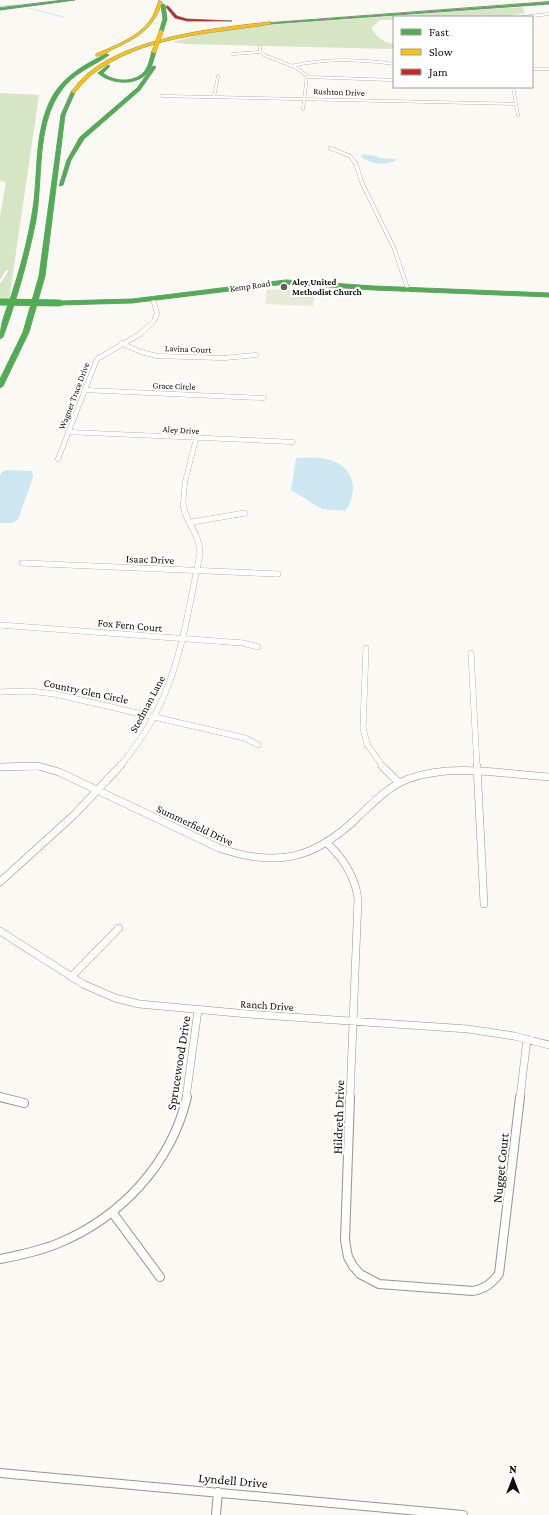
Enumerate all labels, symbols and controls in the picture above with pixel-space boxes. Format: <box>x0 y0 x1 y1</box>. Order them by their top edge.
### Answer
legend <box>393 16 533 88</box>
text: Fast <box>429 25 450 39</box>
text: Slow <box>429 45 453 59</box>
text: Jam <box>428 65 448 79</box>
street label: Rushton Drive <box>313 86 365 98</box>
place label: Aley United Methodist Church <box>291 277 362 297</box>
street label: Kemp Road <box>229 278 271 294</box>
marker: Aley United Methodist Church <box>279 282 289 292</box>
street label: Lavina Court <box>165 343 212 355</box>
street label: Wagner Trace Drive <box>57 361 91 431</box>
street label: Grace Circle <box>152 380 196 392</box>
street label: Aley Drive <box>162 424 200 436</box>
street label: Isaac Drive <box>126 552 175 566</box>
street label: Fox Fern Court <box>97 616 163 634</box>
street label: Stedman Lane <box>127 673 167 734</box>
street label: Country Glen Circle <box>42 676 130 707</box>
street label: Summerfield Drive <box>155 802 235 848</box>
street label: Ranch Drive <box>240 997 294 1013</box>
street label: Sprucewood Drive <box>164 1015 193 1111</box>
street label: Hildreth Drive <box>330 1079 347 1154</box>
street label: Nugget Court <box>489 1132 512 1204</box>
north arrow <box>493 1459 533 1499</box>
text: N <box>509 1463 517 1475</box>
street label: Lyndell Drive <box>198 1470 268 1491</box>

